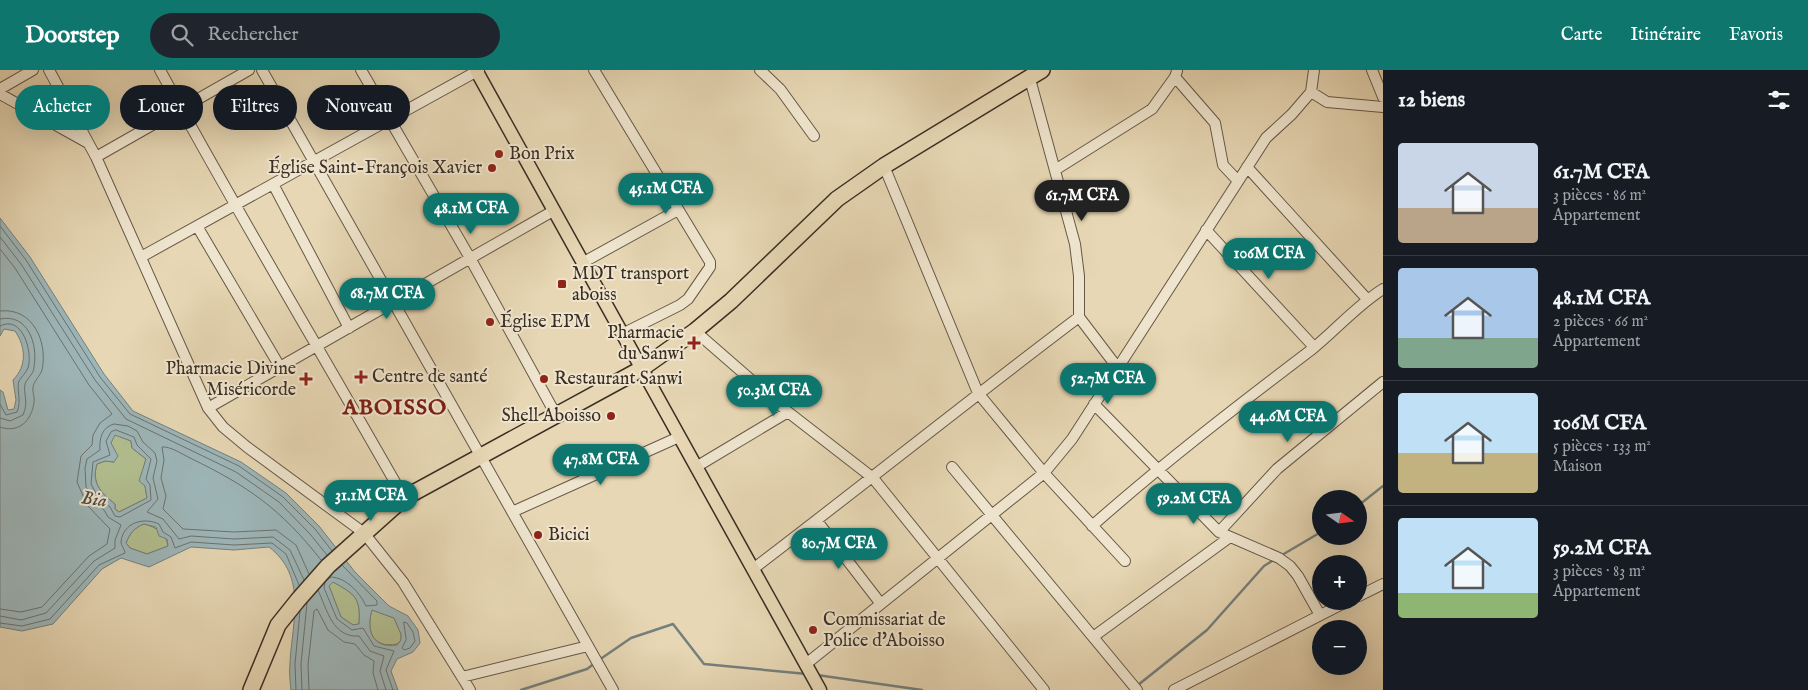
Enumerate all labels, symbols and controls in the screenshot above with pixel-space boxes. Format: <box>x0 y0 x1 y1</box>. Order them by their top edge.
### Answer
search box <box>150 13 500 58</box>
text: Doorstep <box>25 20 120 51</box>
icon: search <box>168 21 196 49</box>
text: Rechercher <box>208 23 299 47</box>
text: Carte <box>1561 24 1603 47</box>
text: Itinéraire <box>1631 24 1701 47</box>
text: Favoris <box>1729 24 1783 47</box>
chip: Acheter <box>15 85 110 130</box>
chip: Louer <box>120 85 203 130</box>
chip: Filtres <box>213 85 297 130</box>
chip: Nouveau <box>307 85 410 130</box>
icon: filters <box>1765 86 1793 114</box>
text: 12 biens <box>1398 87 1465 114</box>
place label: Bon Prix <box>509 143 575 166</box>
marker: Bon Prix <box>493 148 505 160</box>
place label: Église Saint-François Xavier <box>268 155 482 180</box>
text: 61.7M CFA <box>1553 159 1649 186</box>
marker: Église Saint-François Xavier <box>486 162 498 174</box>
icon: home <box>1438 163 1498 223</box>
pin: 45.1M CFA <box>609 172 723 215</box>
text: 45.1M CFA <box>629 179 703 199</box>
pin: 61.7M CFA <box>1025 180 1139 222</box>
text: 61.7M CFA <box>1045 186 1119 206</box>
text: 3 pièces · 86 m² <box>1553 186 1646 206</box>
pin: 48.1M CFA <box>414 192 528 235</box>
text: 48.1M CFA <box>434 199 508 219</box>
text: Appartement <box>1553 206 1640 226</box>
pin: 106M CFA <box>1217 238 1321 280</box>
text: 106M CFA <box>1233 244 1305 264</box>
place label: MDT transport aboiss <box>572 263 689 307</box>
pin: 68.7M CFA <box>330 278 444 320</box>
marker: MDT transport aboiss <box>556 278 568 290</box>
text: 68.7M CFA <box>350 284 424 304</box>
text: 48.1M CFA <box>1553 285 1650 312</box>
icon: home <box>1438 288 1498 348</box>
place label: Église EPM <box>500 309 590 334</box>
text: 2 pièces · 66 m² <box>1553 312 1648 332</box>
marker: Église EPM <box>484 316 496 328</box>
place label: Pharmacie du Sanwi <box>607 322 684 366</box>
text: Appartement <box>1553 332 1640 352</box>
marker: Pharmacie du Sanwi <box>688 337 700 349</box>
place label: Pharmacie Divine Miséricorde <box>165 358 296 402</box>
pin: 52.7M CFA <box>1051 362 1165 405</box>
place label: Centre de santé <box>372 366 488 389</box>
place label: Restaurant Sanwi <box>554 368 683 391</box>
text: 52.7M CFA <box>1071 369 1145 389</box>
marker: Centre de santé <box>354 370 368 384</box>
marker: Pharmacie Divine Miséricorde <box>300 373 312 385</box>
marker: Restaurant Sanwi <box>538 373 550 385</box>
pin: 50.3M CFA <box>717 374 831 417</box>
text: 50.3M CFA <box>737 381 811 401</box>
district label: ABOISSO <box>342 394 447 422</box>
pin: 44.6M CFA <box>1231 400 1345 443</box>
place label: Shell Aboisso <box>502 405 601 428</box>
text: 44.6M CFA <box>1250 407 1326 427</box>
marker: Shell Aboisso <box>605 410 617 422</box>
text: 106M CFA <box>1553 410 1646 437</box>
icon: home <box>1438 413 1498 473</box>
text: 5 pièces · 133 m² <box>1553 437 1651 457</box>
pin: 47.8M CFA <box>544 444 658 486</box>
text: 47.8M CFA <box>563 450 639 470</box>
text: Maison <box>1553 457 1602 477</box>
pin: 31.1M CFA <box>314 480 428 522</box>
pin: 59.2M CFA <box>1137 482 1251 525</box>
water label: Bia <box>80 486 108 514</box>
text: 31.1M CFA <box>335 486 407 506</box>
text: 59.2M CFA <box>1157 489 1231 509</box>
north arrow <box>1312 490 1368 545</box>
map controls <box>1312 490 1367 675</box>
place label: Bicici <box>548 524 590 547</box>
pin: 80.7M CFA <box>782 528 896 570</box>
marker: Bicici <box>532 529 544 541</box>
text: 80.7M CFA <box>802 534 876 554</box>
text: 59.2M CFA <box>1553 535 1650 562</box>
icon: home <box>1438 538 1498 598</box>
button: + <box>1312 555 1367 610</box>
text: 3 pièces · 83 m² <box>1553 562 1646 582</box>
text: Appartement <box>1553 582 1640 602</box>
place label: Commissariat de Police d'Aboisso <box>823 609 946 653</box>
button: − <box>1312 620 1367 675</box>
marker: Commissariat de Police d'Aboisso <box>807 624 819 636</box>

